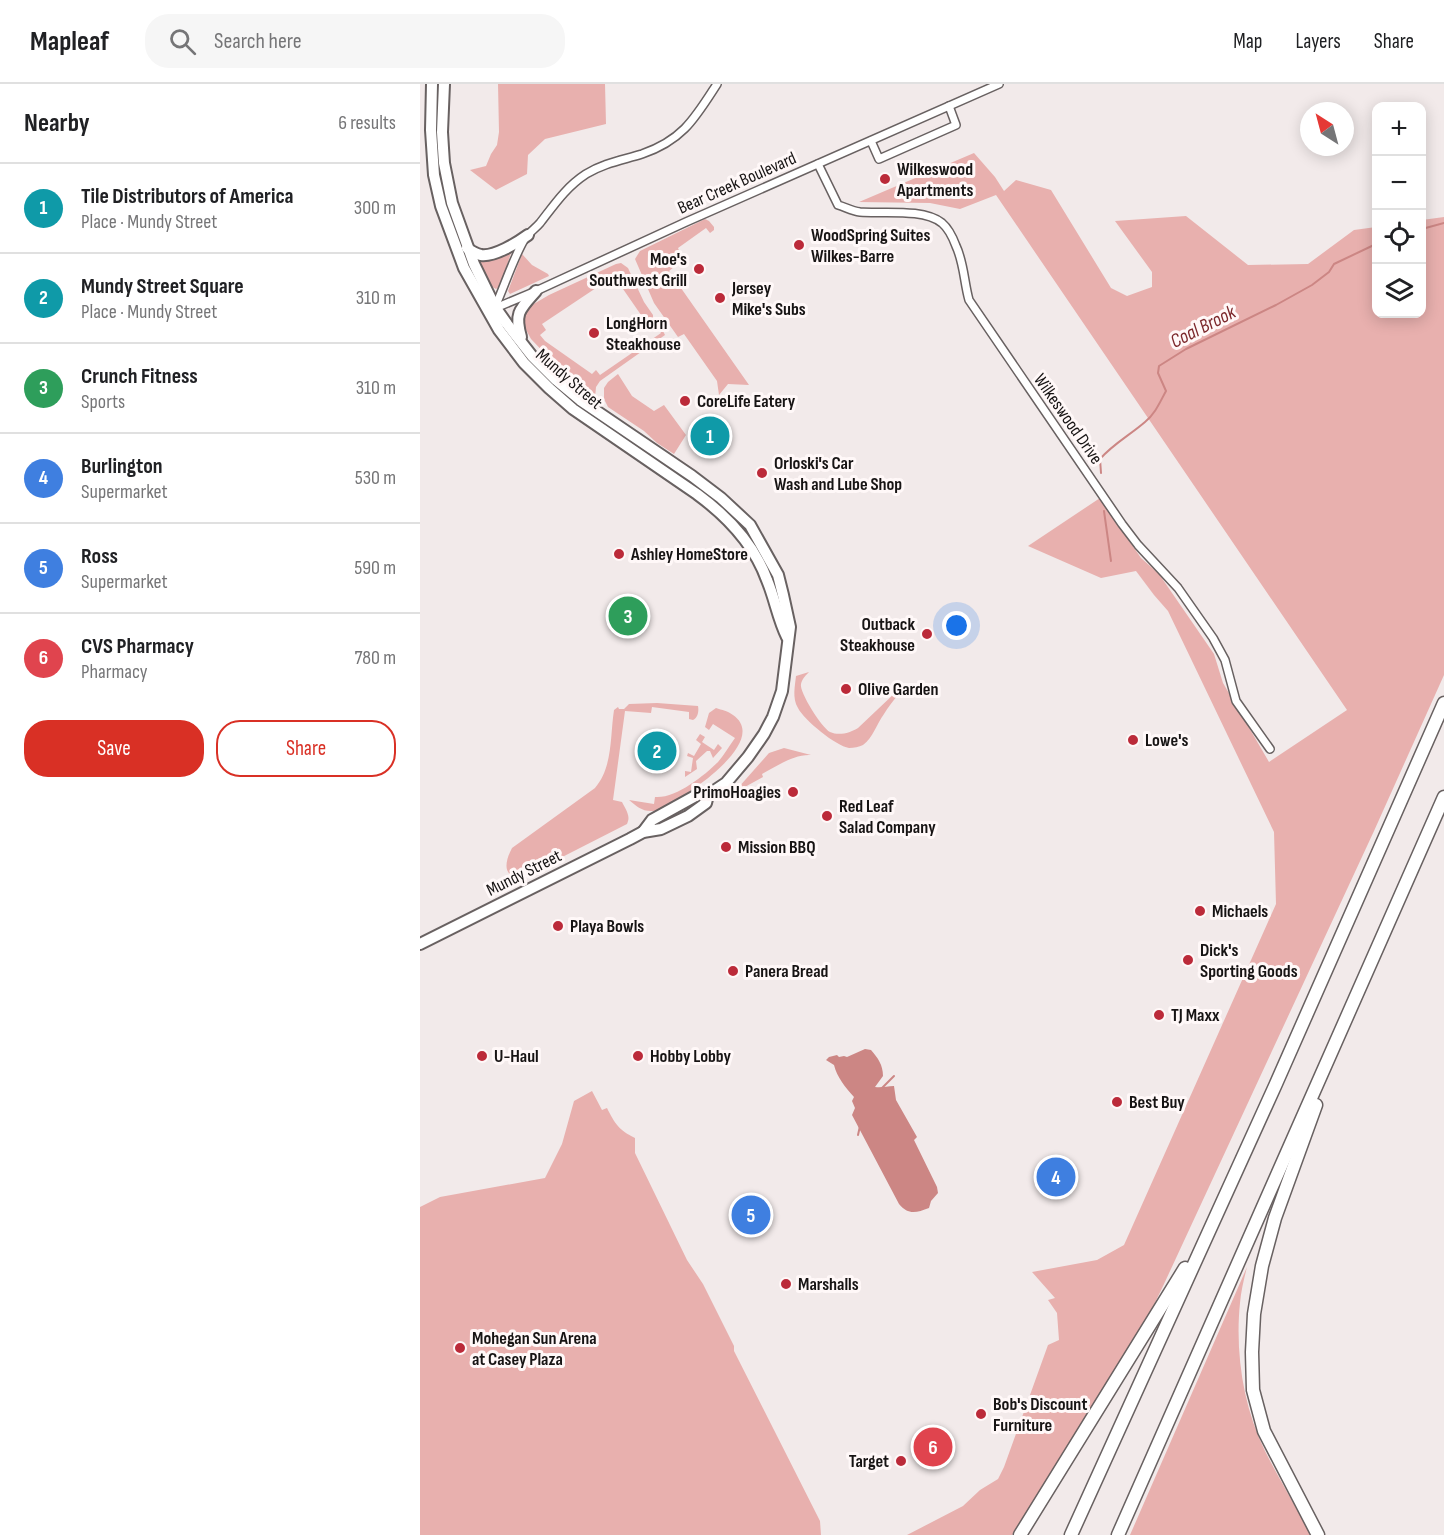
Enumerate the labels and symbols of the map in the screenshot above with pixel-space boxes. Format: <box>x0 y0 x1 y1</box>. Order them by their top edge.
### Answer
north arrow <box>1300 102 1354 156</box>
street label: Bear Creek Boulevard <box>675 147 799 219</box>
place label: Wilkeswood Apartments <box>896 159 973 201</box>
marker: Wilkeswood Apartments <box>878 172 892 186</box>
place label: WoodSpring Suites Wilkes-Barre <box>811 225 930 267</box>
marker: WoodSpring Suites Wilkes-Barre <box>792 238 806 252</box>
place label: Moe's Southwest Grill <box>589 249 687 291</box>
marker: Moe's Southwest Grill <box>692 262 706 276</box>
place label: Jersey Mike's Subs <box>731 278 806 320</box>
marker: Jersey Mike's Subs <box>713 291 727 305</box>
water label: Coal Brook <box>1166 300 1240 354</box>
place label: LongHorn Steakhouse <box>606 313 681 355</box>
marker: LongHorn Steakhouse <box>587 326 601 340</box>
street label: Mundy Street <box>531 344 607 414</box>
street label: Wilkeswood Drive <box>1029 370 1107 468</box>
place label: CoreLife Eatery <box>697 391 796 412</box>
marker: CoreLife Eatery <box>678 394 692 408</box>
pin: 1 <box>690 414 730 458</box>
place label: Orloski's Car Wash and Lube Shop <box>774 453 902 495</box>
marker: Orloski's Car Wash and Lube Shop <box>755 466 769 480</box>
place label: Ashley HomeStore <box>630 544 748 565</box>
marker: Ashley HomeStore <box>612 547 626 561</box>
pin: 3 <box>608 594 648 638</box>
your location <box>942 611 971 640</box>
place label: Outback Steakhouse <box>840 614 915 656</box>
marker: Outback Steakhouse <box>920 627 934 641</box>
place label: Olive Garden <box>858 679 938 700</box>
marker: Olive Garden <box>839 682 853 696</box>
pin: 2 <box>638 728 676 774</box>
place label: Lowe's <box>1145 730 1188 751</box>
marker: Lowe's <box>1126 733 1140 747</box>
place label: PrimoHoagies <box>693 782 781 803</box>
marker: PrimoHoagies <box>786 785 800 799</box>
place label: Red Leaf Salad Company <box>839 796 936 838</box>
marker: Red Leaf Salad Company <box>820 809 834 823</box>
place label: Mission BBQ <box>738 837 816 858</box>
marker: Mission BBQ <box>719 840 733 854</box>
street label: Mundy Street <box>483 845 565 901</box>
place label: Michaels <box>1212 901 1268 922</box>
marker: Michaels <box>1193 904 1207 918</box>
place label: Playa Bowls <box>570 916 644 937</box>
marker: Playa Bowls <box>551 919 565 933</box>
place label: Dick's Sporting Goods <box>1200 940 1298 982</box>
marker: Dick's Sporting Goods <box>1181 953 1195 967</box>
place label: Panera Bread <box>745 961 829 982</box>
marker: Panera Bread <box>726 964 740 978</box>
place label: TJ Maxx <box>1171 1005 1220 1026</box>
marker: TJ Maxx <box>1152 1008 1166 1022</box>
place label: U-Haul <box>494 1046 539 1067</box>
place label: Hobby Lobby <box>650 1046 732 1067</box>
marker: U-Haul <box>475 1049 489 1063</box>
marker: Hobby Lobby <box>631 1049 645 1063</box>
place label: Best Buy <box>1129 1092 1185 1113</box>
marker: Best Buy <box>1110 1095 1124 1109</box>
pin: 4 <box>1036 1154 1076 1200</box>
pin: 5 <box>732 1192 770 1238</box>
place label: Marshalls <box>798 1274 859 1295</box>
marker: Marshalls <box>779 1277 793 1291</box>
place label: Mohegan Sun Arena at Casey Plaza <box>472 1328 597 1370</box>
marker: Mohegan Sun Arena at Casey Plaza <box>453 1341 467 1355</box>
place label: Bob's Discount Furniture <box>993 1394 1087 1436</box>
marker: Bob's Discount Furniture <box>974 1407 988 1421</box>
pin: 6 <box>914 1424 952 1470</box>
place label: Target <box>849 1451 889 1472</box>
marker: Target <box>894 1454 908 1468</box>

